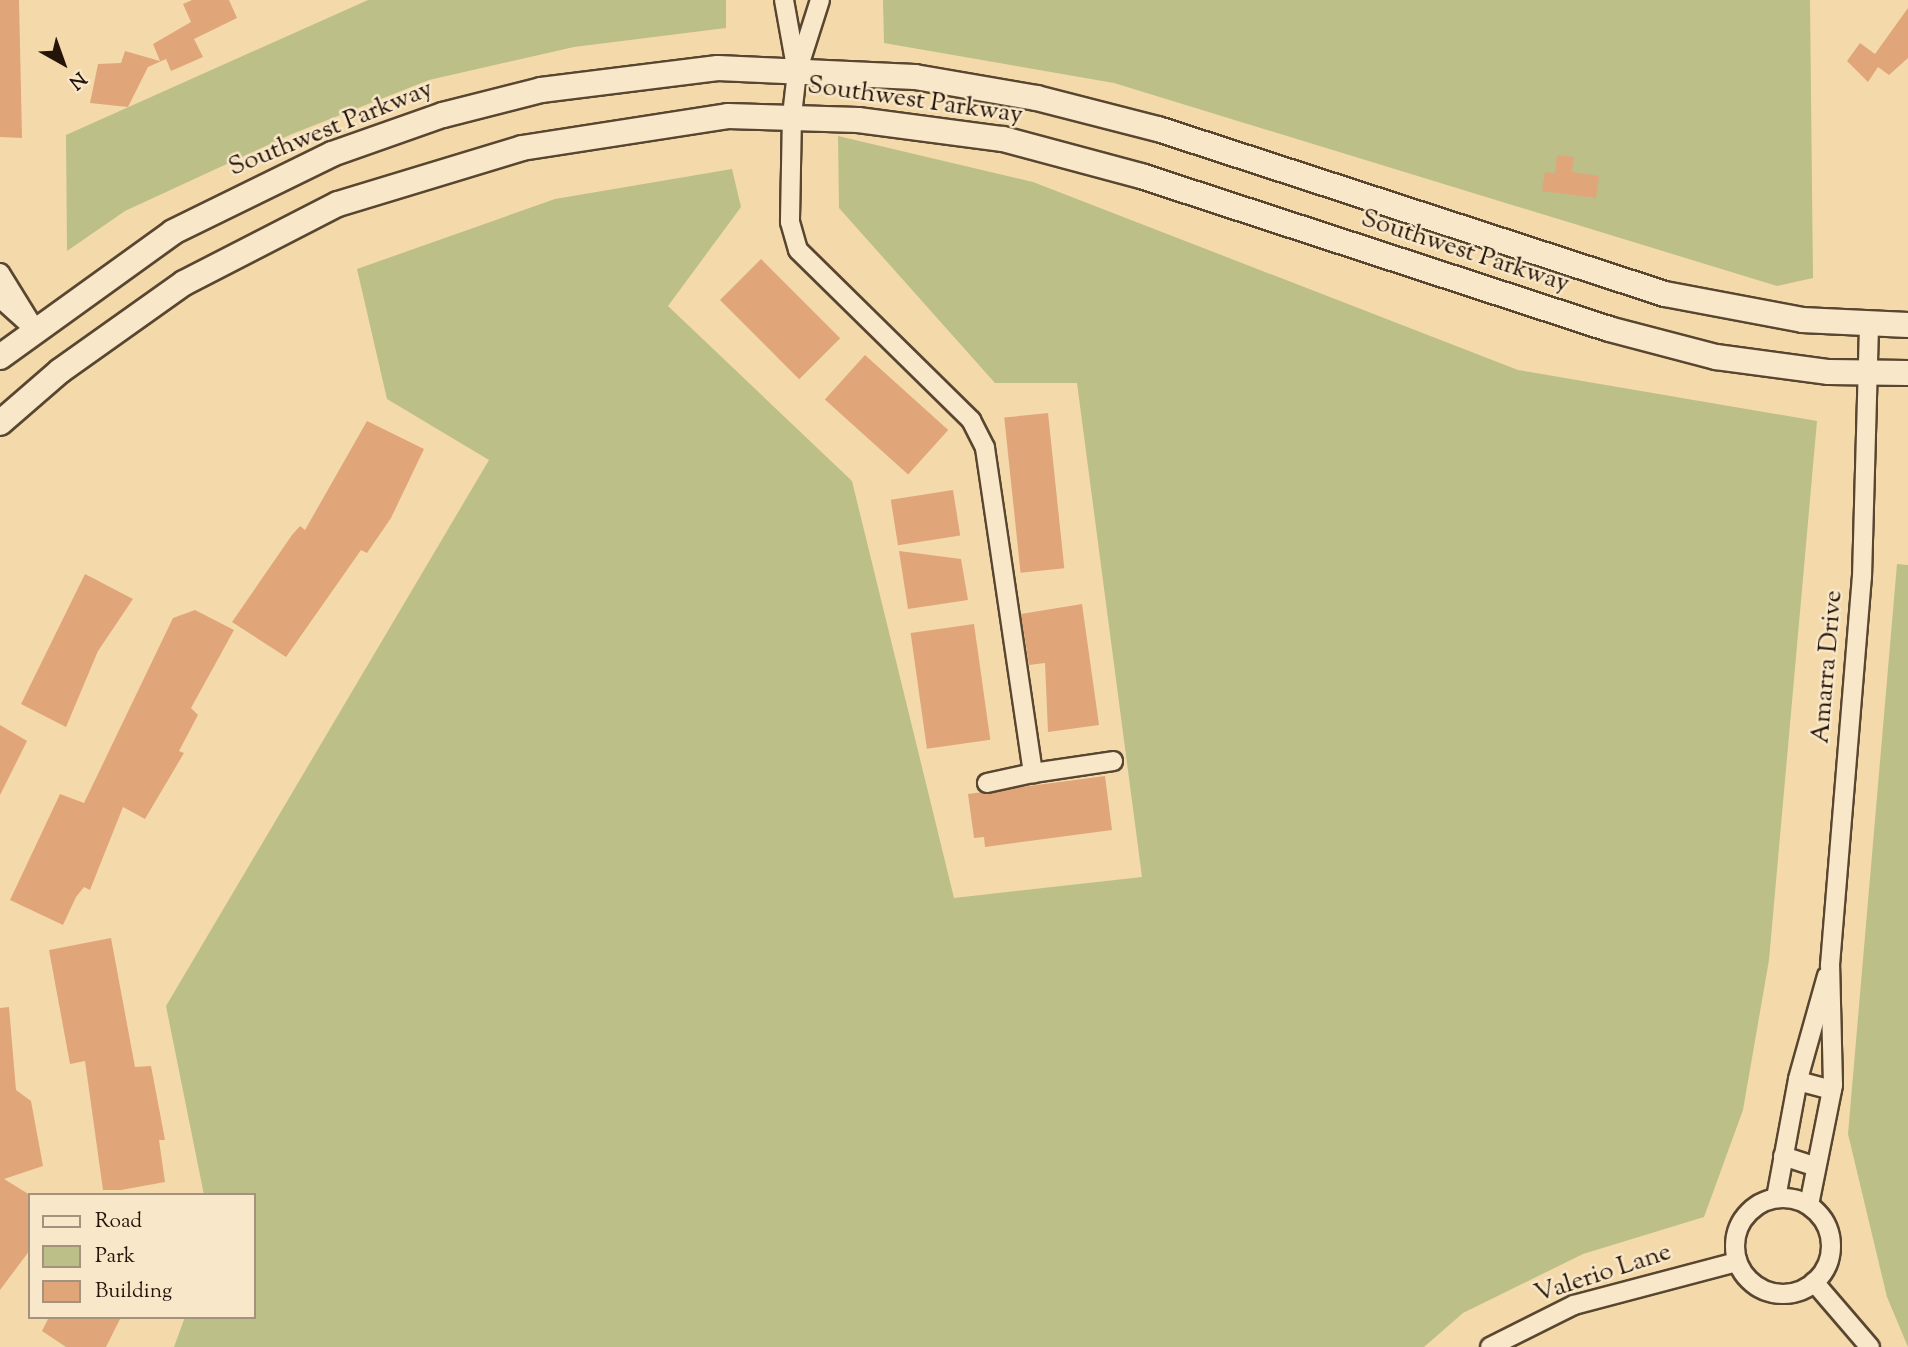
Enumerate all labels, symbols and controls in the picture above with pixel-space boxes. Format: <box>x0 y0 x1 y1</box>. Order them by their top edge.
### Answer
north arrow <box>28 28 98 98</box>
text: N <box>62 64 91 95</box>
street label: Southwest Parkway <box>805 70 1025 132</box>
street label: Southwest Parkway <box>224 74 438 184</box>
street label: Southwest Parkway <box>1357 204 1573 300</box>
street label: Amarra Drive <box>1806 589 1850 745</box>
legend <box>28 1193 256 1319</box>
text: Road <box>95 1207 142 1237</box>
street label: Valerio Lane <box>1531 1237 1675 1311</box>
text: Park <box>95 1242 135 1272</box>
text: Building <box>95 1277 172 1307</box>

